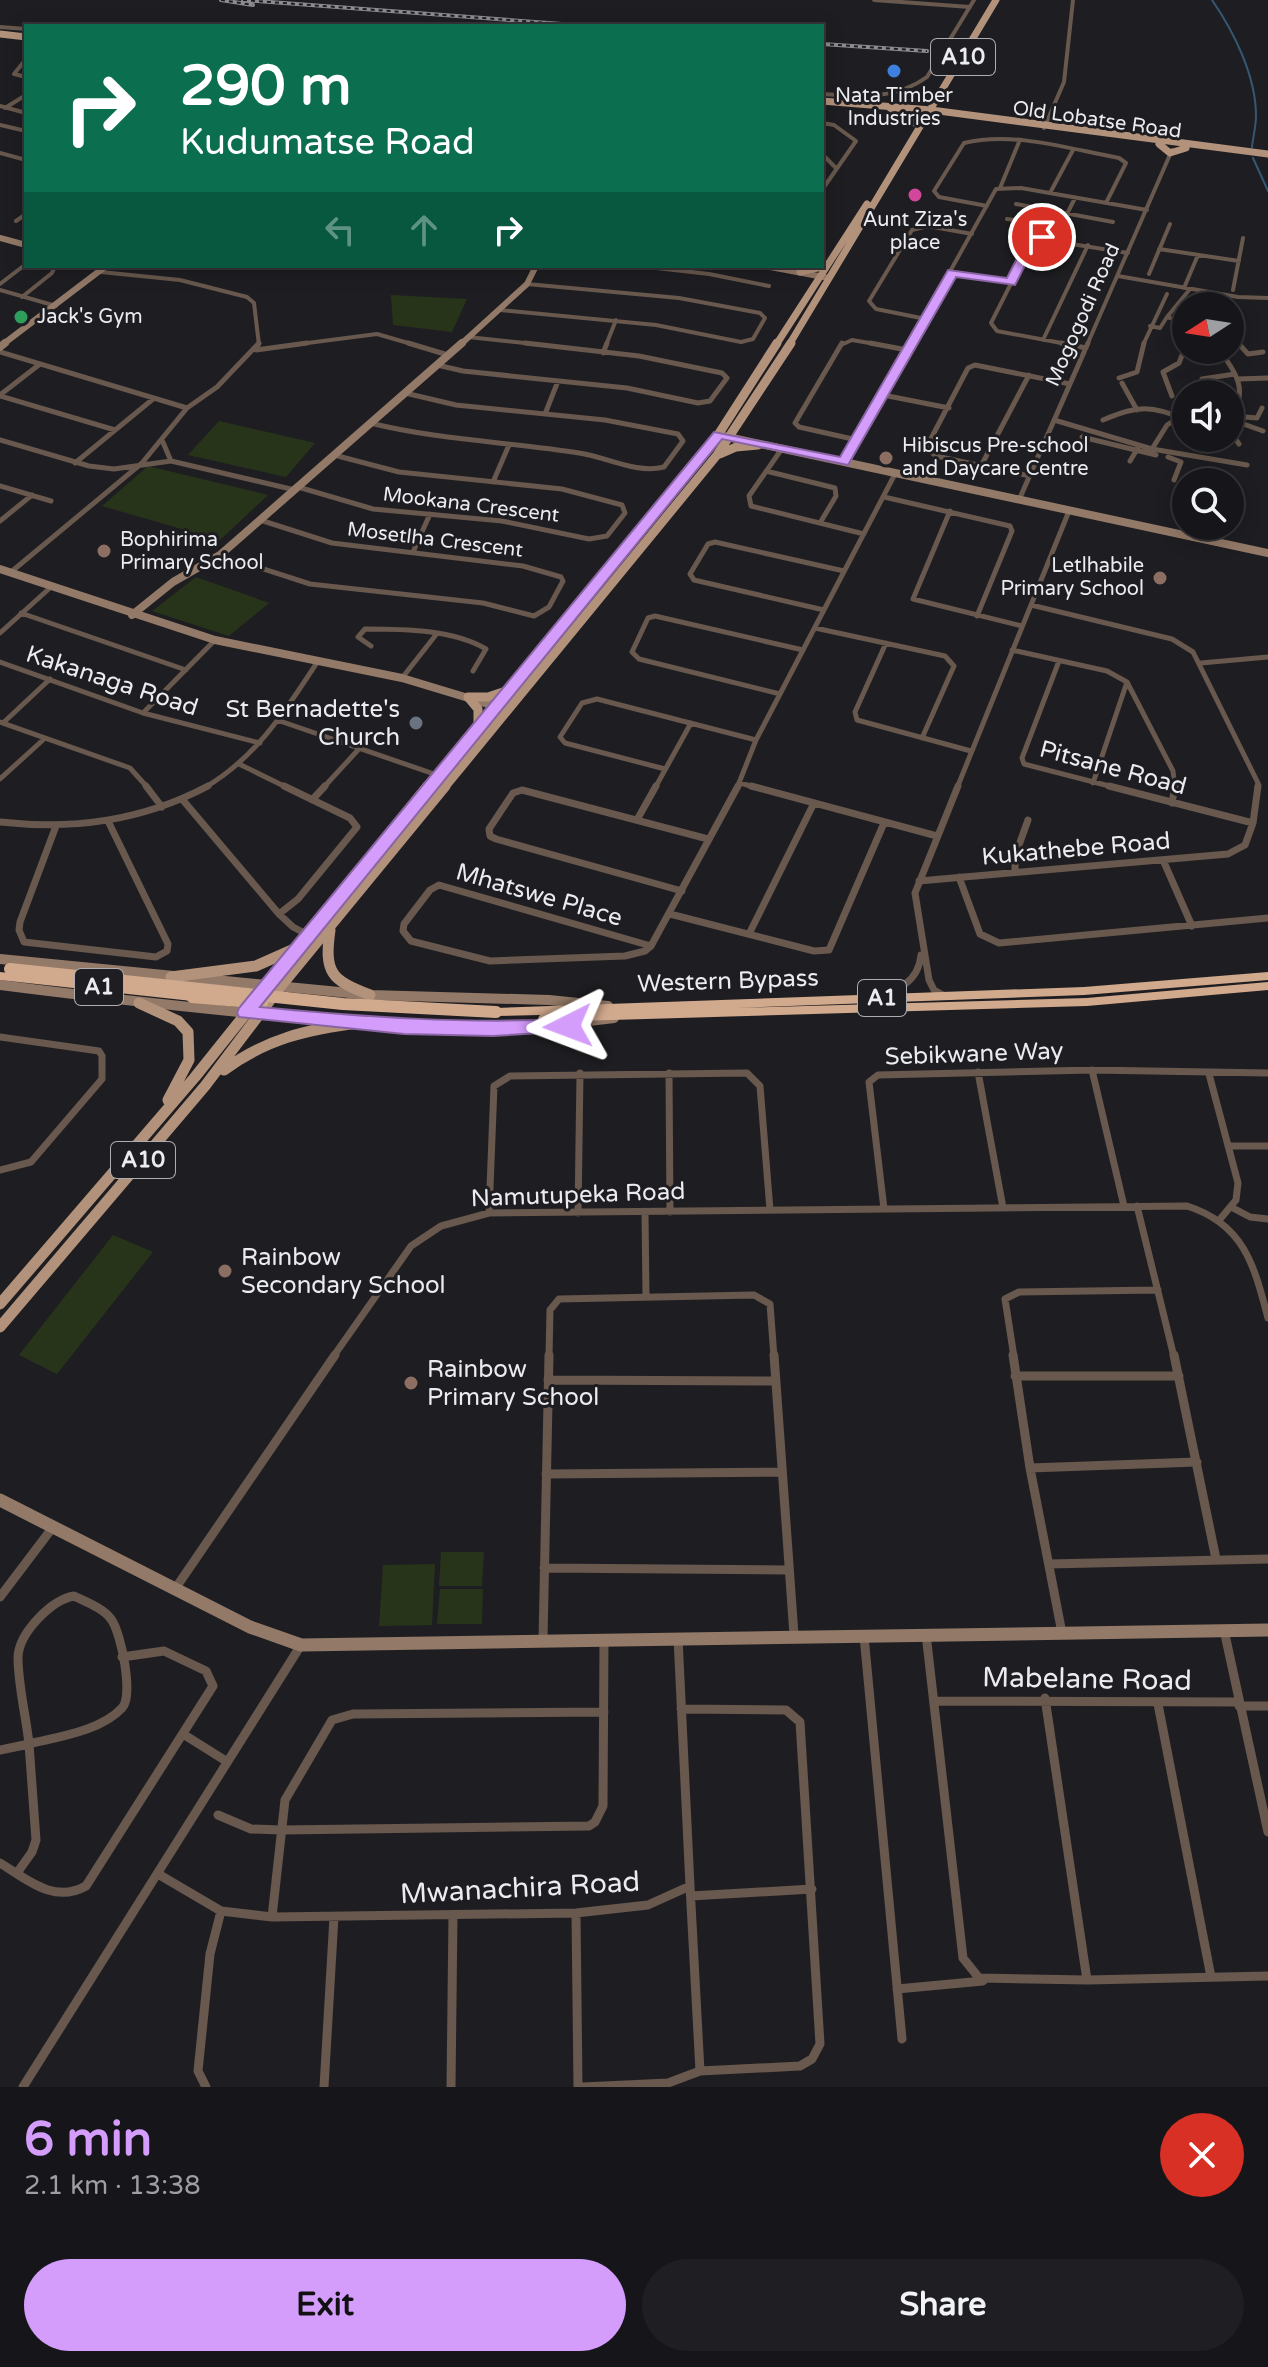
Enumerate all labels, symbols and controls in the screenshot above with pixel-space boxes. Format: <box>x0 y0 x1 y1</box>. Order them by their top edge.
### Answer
road number: A10 <box>931 39 995 75</box>
text: 290 m <box>180 53 351 120</box>
icon: right <box>48 56 152 160</box>
marker: Nata Timber Industries <box>885 62 903 80</box>
place label: Nata Timber Industries <box>835 84 953 131</box>
street label: Old Lobatse Road <box>1011 96 1183 144</box>
text: Kudumatse Road <box>180 121 475 164</box>
marker: Aunt Ziza's place <box>906 186 924 204</box>
pin <box>1008 203 1076 271</box>
icon: left <box>318 208 362 252</box>
icon: ahead <box>402 208 446 252</box>
icon: right <box>486 208 530 252</box>
place label: Aunt Ziza's place <box>863 208 967 255</box>
icon: arrive <box>1020 215 1064 259</box>
street label: Mogogodi Road <box>1041 240 1125 390</box>
north arrow <box>1172 292 1244 364</box>
map controls <box>1172 292 1244 540</box>
place label: Jack's Gym <box>37 305 143 329</box>
marker: Jack's Gym <box>12 308 30 326</box>
button: sound <box>1172 380 1244 452</box>
place label: Hibiscus Pre-school and Daycare Centre <box>902 434 1089 481</box>
marker: Hibiscus Pre-school and Daycare Centre <box>877 449 895 467</box>
button: search <box>1172 468 1244 540</box>
street label: Mookana Crescent <box>381 482 561 528</box>
street label: Mosetlha Crescent <box>346 517 525 563</box>
place label: Bophirima Primary School <box>120 528 264 575</box>
marker: Bophirima Primary School <box>95 542 113 560</box>
place label: Letlhabile Primary School <box>1000 554 1144 601</box>
marker: Letlhabile Primary School <box>1151 569 1169 587</box>
street label: Kakanaga Road <box>22 640 202 722</box>
place label: St Bernadette's Church <box>226 695 400 752</box>
marker: St Bernadette's Church <box>407 714 425 732</box>
street label: Pitsane Road <box>1036 734 1190 802</box>
street label: Kukathebe Road <box>980 826 1172 872</box>
street label: Mhatswe Place <box>452 857 626 933</box>
street label: Western Bypass <box>637 963 819 999</box>
road number: A1 <box>75 969 123 1005</box>
road number: A1 <box>858 980 906 1016</box>
position arrow <box>526 984 610 1068</box>
street label: Sebikwane Way <box>884 1036 1064 1072</box>
road number: A10 <box>111 1142 175 1178</box>
street label: Namutupeka Road <box>470 1177 686 1213</box>
place label: Rainbow Secondary School <box>241 1243 446 1300</box>
marker: Rainbow Secondary School <box>216 1262 234 1280</box>
place label: Rainbow Primary School <box>427 1355 599 1412</box>
marker: Rainbow Primary School <box>402 1374 420 1392</box>
street label: Mabelane Road <box>982 1660 1192 1698</box>
street label: Mwanachira Road <box>399 1865 641 1911</box>
text: 6 min <box>24 2111 152 2169</box>
button: close <box>1160 2113 1244 2197</box>
text: 2.1 km · 13:38 <box>24 2170 201 2201</box>
button: Exit <box>24 2259 626 2351</box>
button: Share <box>642 2259 1244 2351</box>

